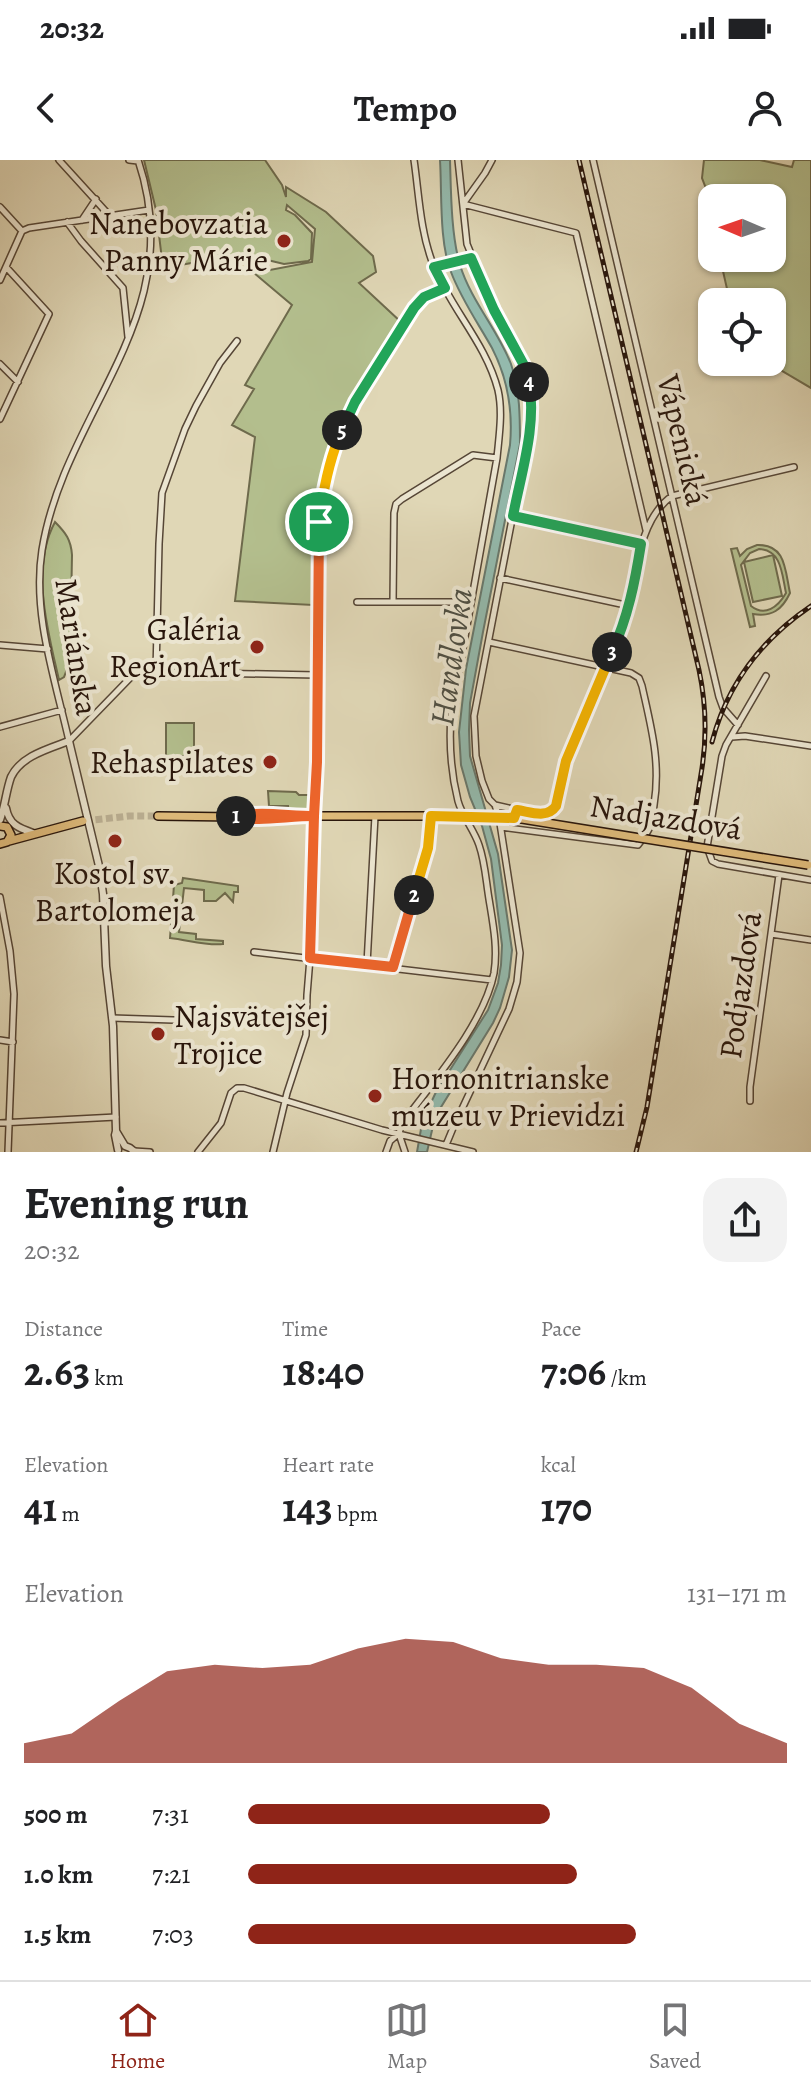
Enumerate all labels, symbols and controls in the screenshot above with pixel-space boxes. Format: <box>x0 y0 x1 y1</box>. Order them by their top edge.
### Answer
text: 20:32 <box>40 8 104 48</box>
text: Tempo <box>354 84 457 133</box>
icon: back <box>24 86 68 130</box>
icon: person <box>743 86 787 130</box>
north arrow <box>698 184 786 272</box>
map controls <box>698 184 786 376</box>
place label: Nanebovzatia Panny Márie <box>89 201 268 282</box>
marker: Nanebovzatia Panny Márie <box>275 232 293 250</box>
button: locate <box>698 288 786 376</box>
pin: 4 <box>509 362 549 402</box>
text: 4 <box>524 367 534 397</box>
street label: Vápenická <box>646 369 719 510</box>
pin: 5 <box>322 410 362 450</box>
text: 5 <box>337 415 347 445</box>
pin <box>285 488 353 556</box>
icon: arrive <box>297 500 341 544</box>
street label: Mariánska <box>44 575 110 719</box>
water label: Handlovka <box>418 585 484 729</box>
place label: Galéria RegionArt <box>109 607 241 688</box>
pin: 3 <box>592 632 632 672</box>
text: 3 <box>607 637 617 667</box>
marker: Galéria RegionArt <box>248 638 266 656</box>
place label: Rehaspilates <box>90 740 254 784</box>
marker: Rehaspilates <box>261 753 279 771</box>
street label: Nadjazdová <box>587 783 745 851</box>
pin: 1 <box>216 796 256 836</box>
text: 1 <box>232 801 240 831</box>
marker: Kostol sv. Bartolomeja <box>106 832 124 850</box>
place label: Kostol sv. Bartolomeja <box>35 851 195 932</box>
pin: 2 <box>394 875 434 915</box>
text: 2 <box>409 880 419 910</box>
street label: Podjazdová <box>708 908 772 1061</box>
place label: Najsvätejšej Trojice <box>174 994 329 1075</box>
marker: Najsvätejšej Trojice <box>149 1025 167 1043</box>
place label: Hornonitrianske múzeu v Prievidzi <box>391 1056 625 1137</box>
marker: Hornonitrianske múzeu v Prievidzi <box>366 1087 384 1105</box>
text: Evening run <box>24 1173 249 1233</box>
button: share <box>703 1178 787 1262</box>
text: 20:32 <box>24 1233 80 1268</box>
text: Distance <box>24 1314 103 1344</box>
text: Time <box>282 1314 328 1344</box>
text: Pace <box>541 1314 581 1344</box>
text: 2.63 <box>24 1344 90 1399</box>
text: 18:40 <box>282 1344 364 1399</box>
text: 7:06 <box>541 1344 606 1399</box>
text: km <box>90 1363 124 1393</box>
text: /km <box>606 1363 647 1393</box>
text: Elevation <box>24 1450 108 1480</box>
text: Heart rate <box>282 1450 374 1480</box>
text: kcal <box>541 1450 576 1480</box>
text: 41 <box>24 1480 57 1535</box>
text: 143 <box>282 1480 333 1535</box>
text: 170 <box>541 1480 592 1535</box>
text: m <box>57 1499 80 1529</box>
text: bpm <box>333 1499 378 1529</box>
text: Elevation <box>24 1576 124 1611</box>
text: 131–171 m <box>687 1576 787 1611</box>
text: 500 m <box>24 1797 88 1832</box>
text: 7:31 <box>152 1797 189 1832</box>
text: 1.0 km <box>24 1857 93 1892</box>
text: 7:21 <box>152 1857 190 1892</box>
text: 1.5 km <box>24 1917 91 1952</box>
text: 7:03 <box>152 1917 194 1952</box>
tab: Home <box>110 1998 165 2076</box>
tab: Map <box>385 1998 429 2076</box>
tab: Saved <box>649 1998 701 2076</box>

